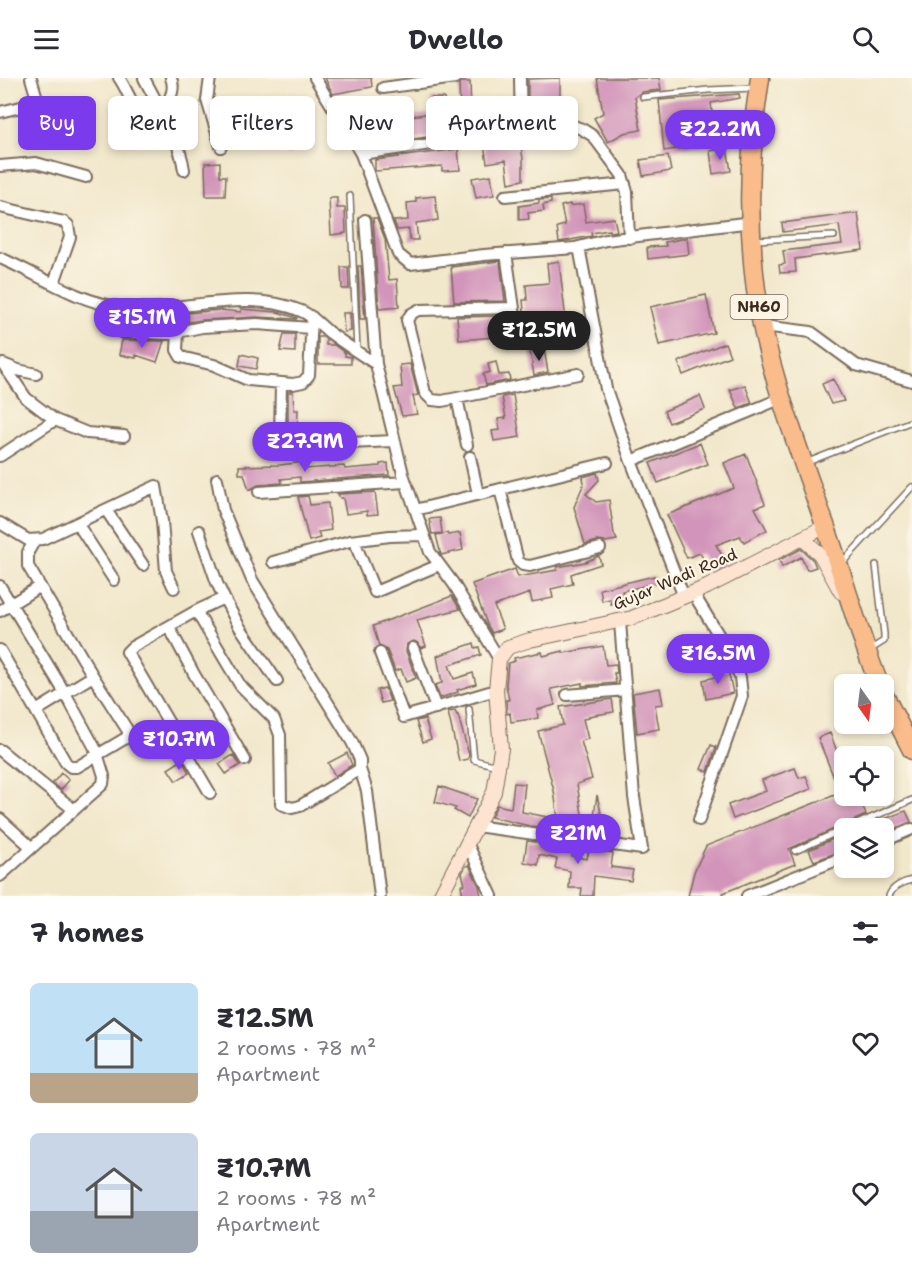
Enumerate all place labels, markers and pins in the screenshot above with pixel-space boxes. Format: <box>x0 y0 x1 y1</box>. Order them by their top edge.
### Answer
pin: ₹22.2M <box>671 110 769 161</box>
pin: ₹15.1M <box>93 298 191 349</box>
pin: ₹12.5M <box>490 311 588 362</box>
pin: ₹27.9M <box>256 422 354 473</box>
pin: ₹16.5M <box>669 634 767 685</box>
pin: ₹10.7M <box>130 720 228 771</box>
pin: ₹21M <box>542 814 614 865</box>

